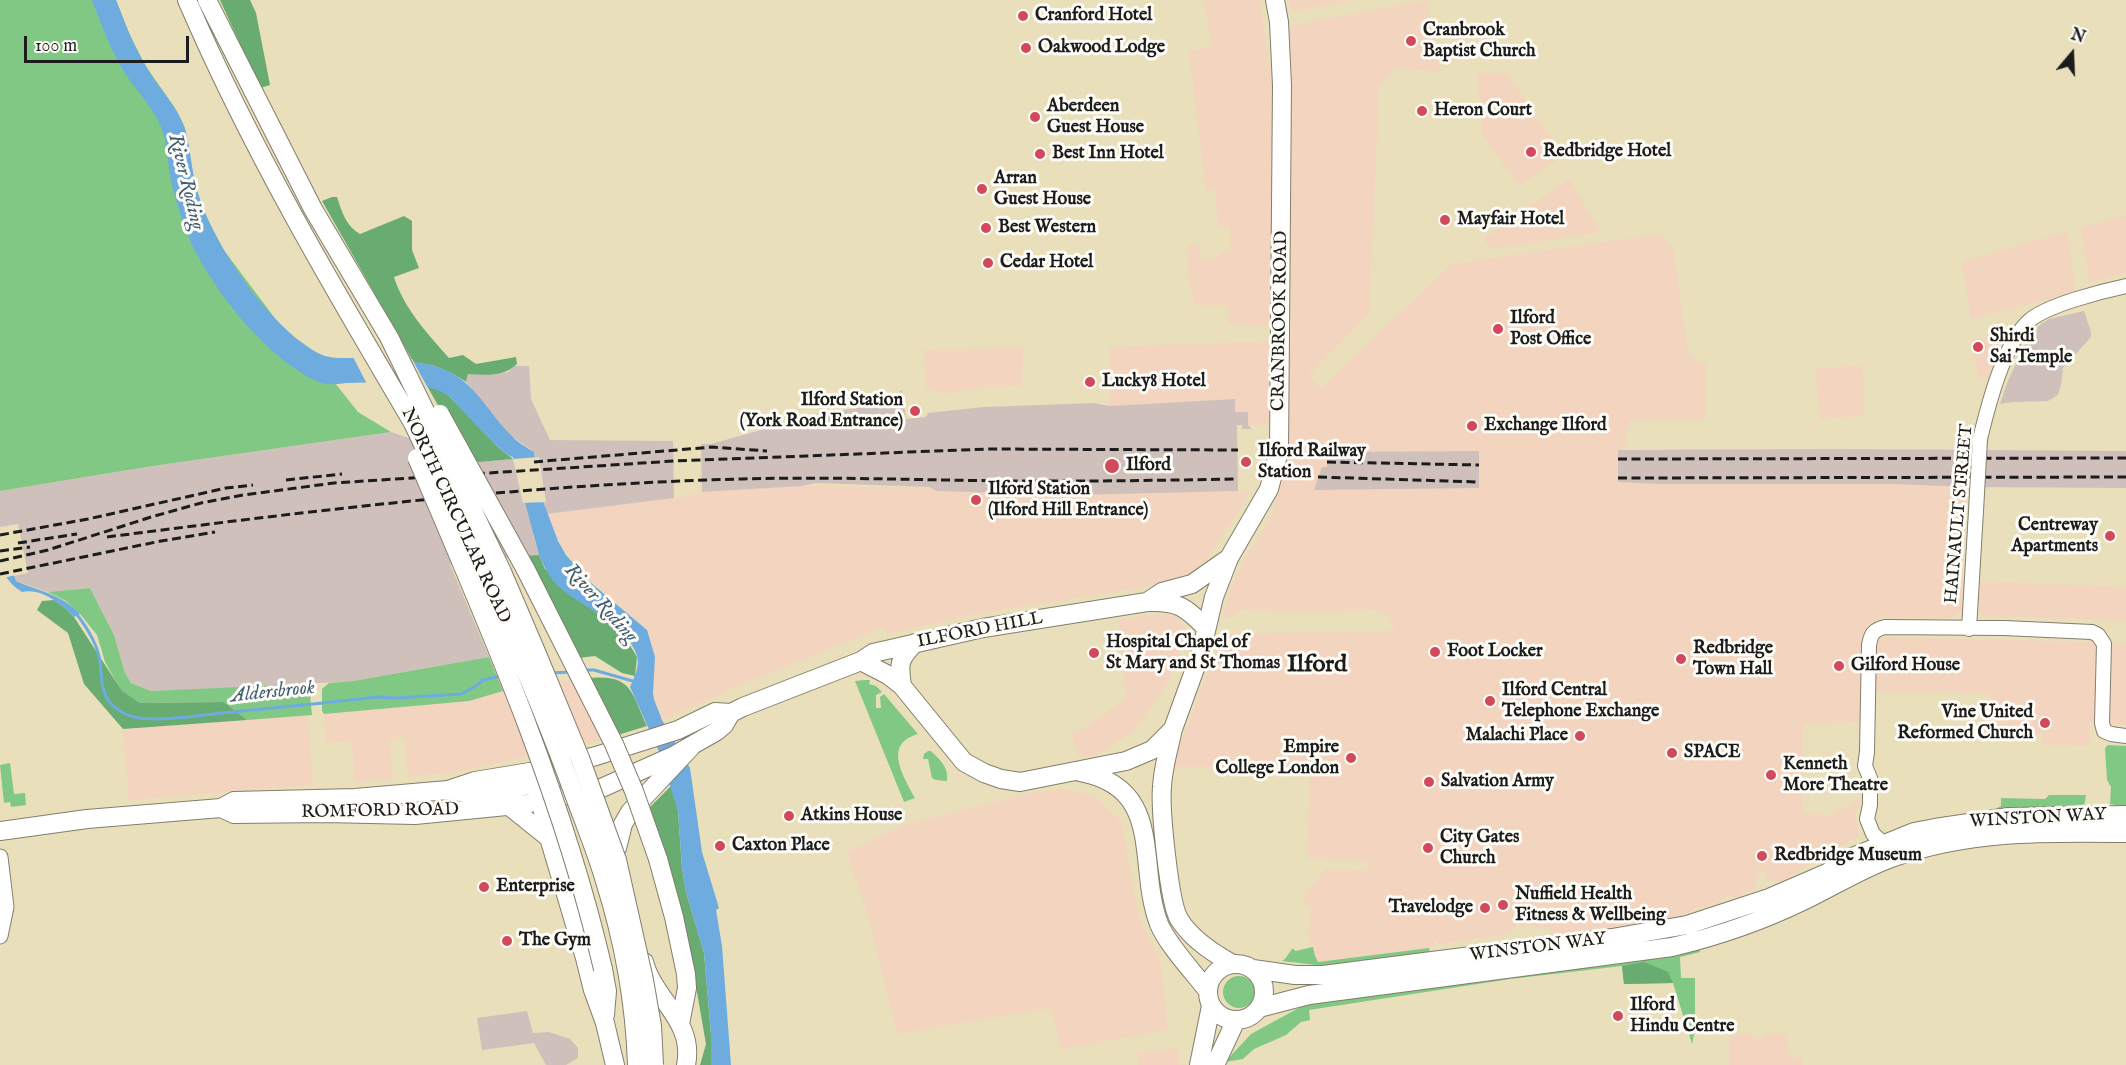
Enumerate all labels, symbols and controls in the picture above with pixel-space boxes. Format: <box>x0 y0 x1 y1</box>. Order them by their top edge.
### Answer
place label: Cranford Hotel <box>1035 5 1152 27</box>
marker: Cranford Hotel <box>1016 9 1030 23</box>
place label: Cranbrook Baptist Church <box>1423 20 1535 63</box>
scale bar <box>27 24 192 62</box>
north arrow <box>2042 24 2102 84</box>
text: N <box>2068 25 2088 49</box>
marker: Cranbrook Baptist Church <box>1404 34 1418 48</box>
text: 100 m <box>35 35 77 58</box>
place label: Oakwood Lodge <box>1038 37 1165 59</box>
marker: Oakwood Lodge <box>1019 41 1033 55</box>
place label: Aberdeen Guest House <box>1047 96 1144 138</box>
place label: Heron Court <box>1434 100 1532 122</box>
marker: Heron Court <box>1415 104 1429 118</box>
marker: Aberdeen Guest House <box>1028 110 1042 124</box>
water label: River Roding <box>161 131 209 233</box>
place label: Redbridge Hotel <box>1543 141 1671 163</box>
place label: Best Inn Hotel <box>1052 143 1164 165</box>
marker: Redbridge Hotel <box>1524 145 1538 159</box>
marker: Best Inn Hotel <box>1033 147 1047 161</box>
place label: Arran Guest House <box>994 168 1091 210</box>
marker: Arran Guest House <box>975 182 989 196</box>
place label: Mayfair Hotel <box>1457 209 1564 231</box>
marker: Mayfair Hotel <box>1438 213 1452 227</box>
place label: Best Western <box>998 217 1096 239</box>
marker: Best Western <box>979 221 993 235</box>
street label: CRANBROOK ROAD <box>1269 231 1293 411</box>
place label: Cedar Hotel <box>1000 252 1093 274</box>
marker: Cedar Hotel <box>981 256 995 270</box>
place label: Ilford Post Office <box>1510 308 1591 350</box>
marker: Ilford Post Office <box>1491 322 1505 336</box>
place label: Shirdi Sai Temple <box>1990 326 2072 368</box>
marker: Shirdi Sai Temple <box>1971 340 1985 354</box>
place label: Lucky8 Hotel <box>1102 371 1206 393</box>
marker: Lucky8 Hotel <box>1083 375 1097 389</box>
place label: Ilford Station (York Road Entrance) <box>740 390 903 432</box>
marker: Ilford Station (York Road Entrance) <box>908 404 922 418</box>
street label: NORTH CIRCULAR ROAD <box>396 405 514 627</box>
place label: Exchange Ilford <box>1484 415 1607 437</box>
marker: Exchange Ilford <box>1465 419 1479 433</box>
street label: HAINAULT STREET <box>1941 423 1979 605</box>
place label: Ilford Railway Station <box>1258 441 1366 484</box>
place label: Ilford <box>1126 455 1171 477</box>
marker: Ilford Railway Station <box>1239 455 1253 469</box>
marker: Ilford <box>1103 457 1121 475</box>
place label: Ilford Station (Ilford Hill Entrance) <box>988 479 1148 522</box>
marker: Ilford Station (Ilford Hill Entrance) <box>969 493 983 507</box>
place label: Centreway Apartments <box>2011 515 2098 558</box>
marker: Centreway Apartments <box>2103 529 2117 543</box>
water label: River Roding <box>558 560 642 648</box>
street label: ILFORD HILL <box>915 608 1045 654</box>
place label: Hospital Chapel of St Mary and St Thomas <box>1106 632 1280 674</box>
place label: Redbridge Town Hall <box>1693 638 1773 680</box>
place label: Foot Locker <box>1447 641 1543 663</box>
marker: Foot Locker <box>1428 645 1442 659</box>
marker: Hospital Chapel of St Mary and St Thomas <box>1087 646 1101 660</box>
district label: Ilford <box>1287 652 1347 680</box>
marker: Redbridge Town Hall <box>1674 652 1688 666</box>
place label: Gilford House <box>1851 655 1960 677</box>
marker: Gilford House <box>1832 659 1846 673</box>
water label: Aldersbrook <box>230 677 316 709</box>
place label: Ilford Central Telephone Exchange <box>1502 680 1659 722</box>
marker: Ilford Central Telephone Exchange <box>1483 694 1497 708</box>
place label: Vine United Reformed Church <box>1897 702 2033 744</box>
marker: Vine United Reformed Church <box>2038 716 2052 730</box>
place label: Malachi Place <box>1465 725 1568 747</box>
marker: Malachi Place <box>1573 729 1587 743</box>
place label: Empire College London <box>1215 737 1339 780</box>
place label: SPACE <box>1684 742 1740 764</box>
marker: SPACE <box>1665 746 1679 760</box>
marker: Empire College London <box>1344 751 1358 765</box>
place label: Kenneth More Theatre <box>1783 754 1888 796</box>
marker: Kenneth More Theatre <box>1764 768 1778 782</box>
place label: Salvation Army <box>1441 771 1554 793</box>
marker: Salvation Army <box>1422 775 1436 789</box>
street label: ROMFORD ROAD <box>301 800 459 824</box>
place label: Atkins House <box>801 805 902 827</box>
street label: WINSTON WAY <box>1969 805 2107 833</box>
marker: Atkins House <box>782 809 796 823</box>
place label: City Gates Church <box>1440 827 1519 870</box>
place label: Caxton Place <box>732 835 830 857</box>
marker: Caxton Place <box>713 839 727 853</box>
marker: City Gates Church <box>1421 841 1435 855</box>
place label: Redbridge Museum <box>1774 845 1922 867</box>
marker: Redbridge Museum <box>1755 849 1769 863</box>
place label: Enterprise <box>496 876 575 898</box>
marker: Enterprise <box>477 880 491 894</box>
place label: Nuffield Health Fitness & Wellbeing <box>1515 884 1666 926</box>
place label: Travelodge <box>1389 897 1473 919</box>
marker: Nuffield Health Fitness & Wellbeing <box>1496 898 1510 912</box>
marker: Travelodge <box>1478 901 1492 915</box>
street label: WINSTON WAY <box>1469 929 1607 967</box>
place label: The Gym <box>519 930 591 952</box>
marker: The Gym <box>500 934 514 948</box>
place label: Ilford Hindu Centre <box>1630 995 1734 1038</box>
marker: Ilford Hindu Centre <box>1611 1009 1625 1023</box>

